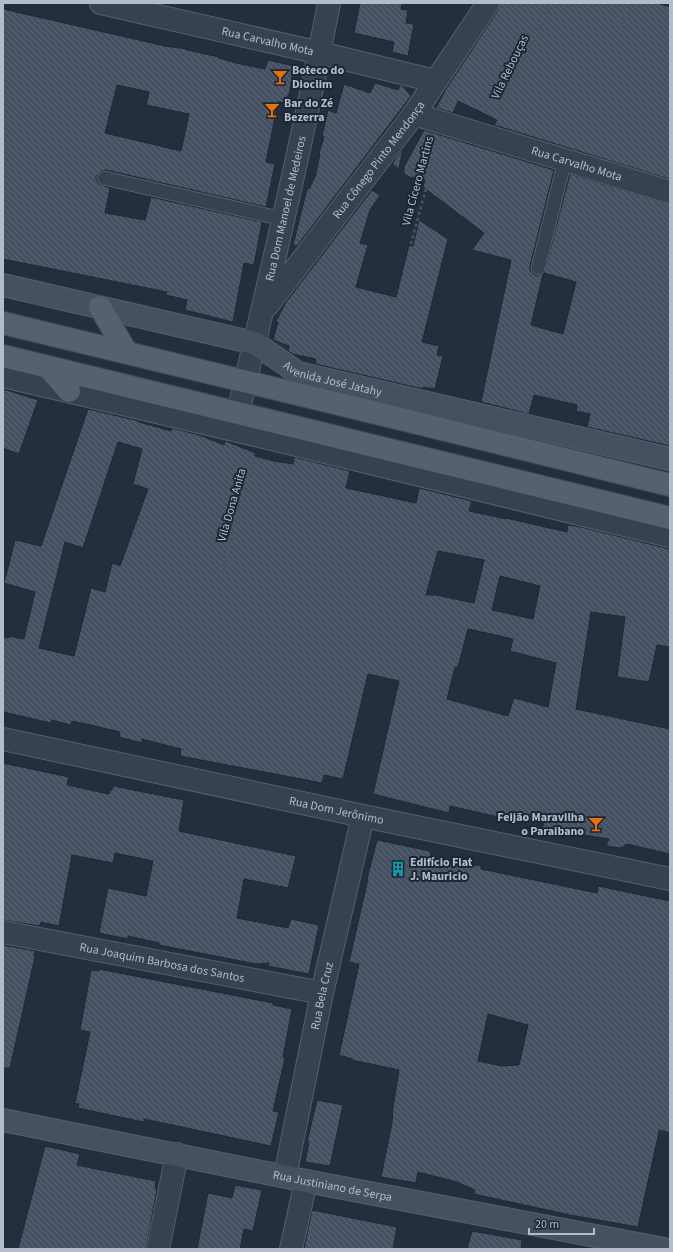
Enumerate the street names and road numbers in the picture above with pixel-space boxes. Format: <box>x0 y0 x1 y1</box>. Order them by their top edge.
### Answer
street label: Rua Carvalho Mota <box>220 22 315 60</box>
street label: Vila Rebouças <box>487 32 533 102</box>
street label: Rua Cônego Pinto Mendonça <box>328 97 429 222</box>
street label: Rua Dom Manoel de Medeiros <box>261 134 310 283</box>
street label: Vila Cícero Martins <box>398 134 438 228</box>
street label: Rua Carvalho Mota <box>529 142 624 185</box>
street label: Avenida José Jatahy <box>280 357 384 401</box>
street label: Vila Dona Anita <box>213 466 251 544</box>
street label: Rua Dom Jerônimo <box>288 792 385 829</box>
street label: Rua Joaquim Barbosa dos Santos <box>78 938 246 987</box>
street label: Rua Bela Cruz <box>306 960 337 1031</box>
street label: Rua Justiniano de Serpa <box>271 1166 394 1206</box>

